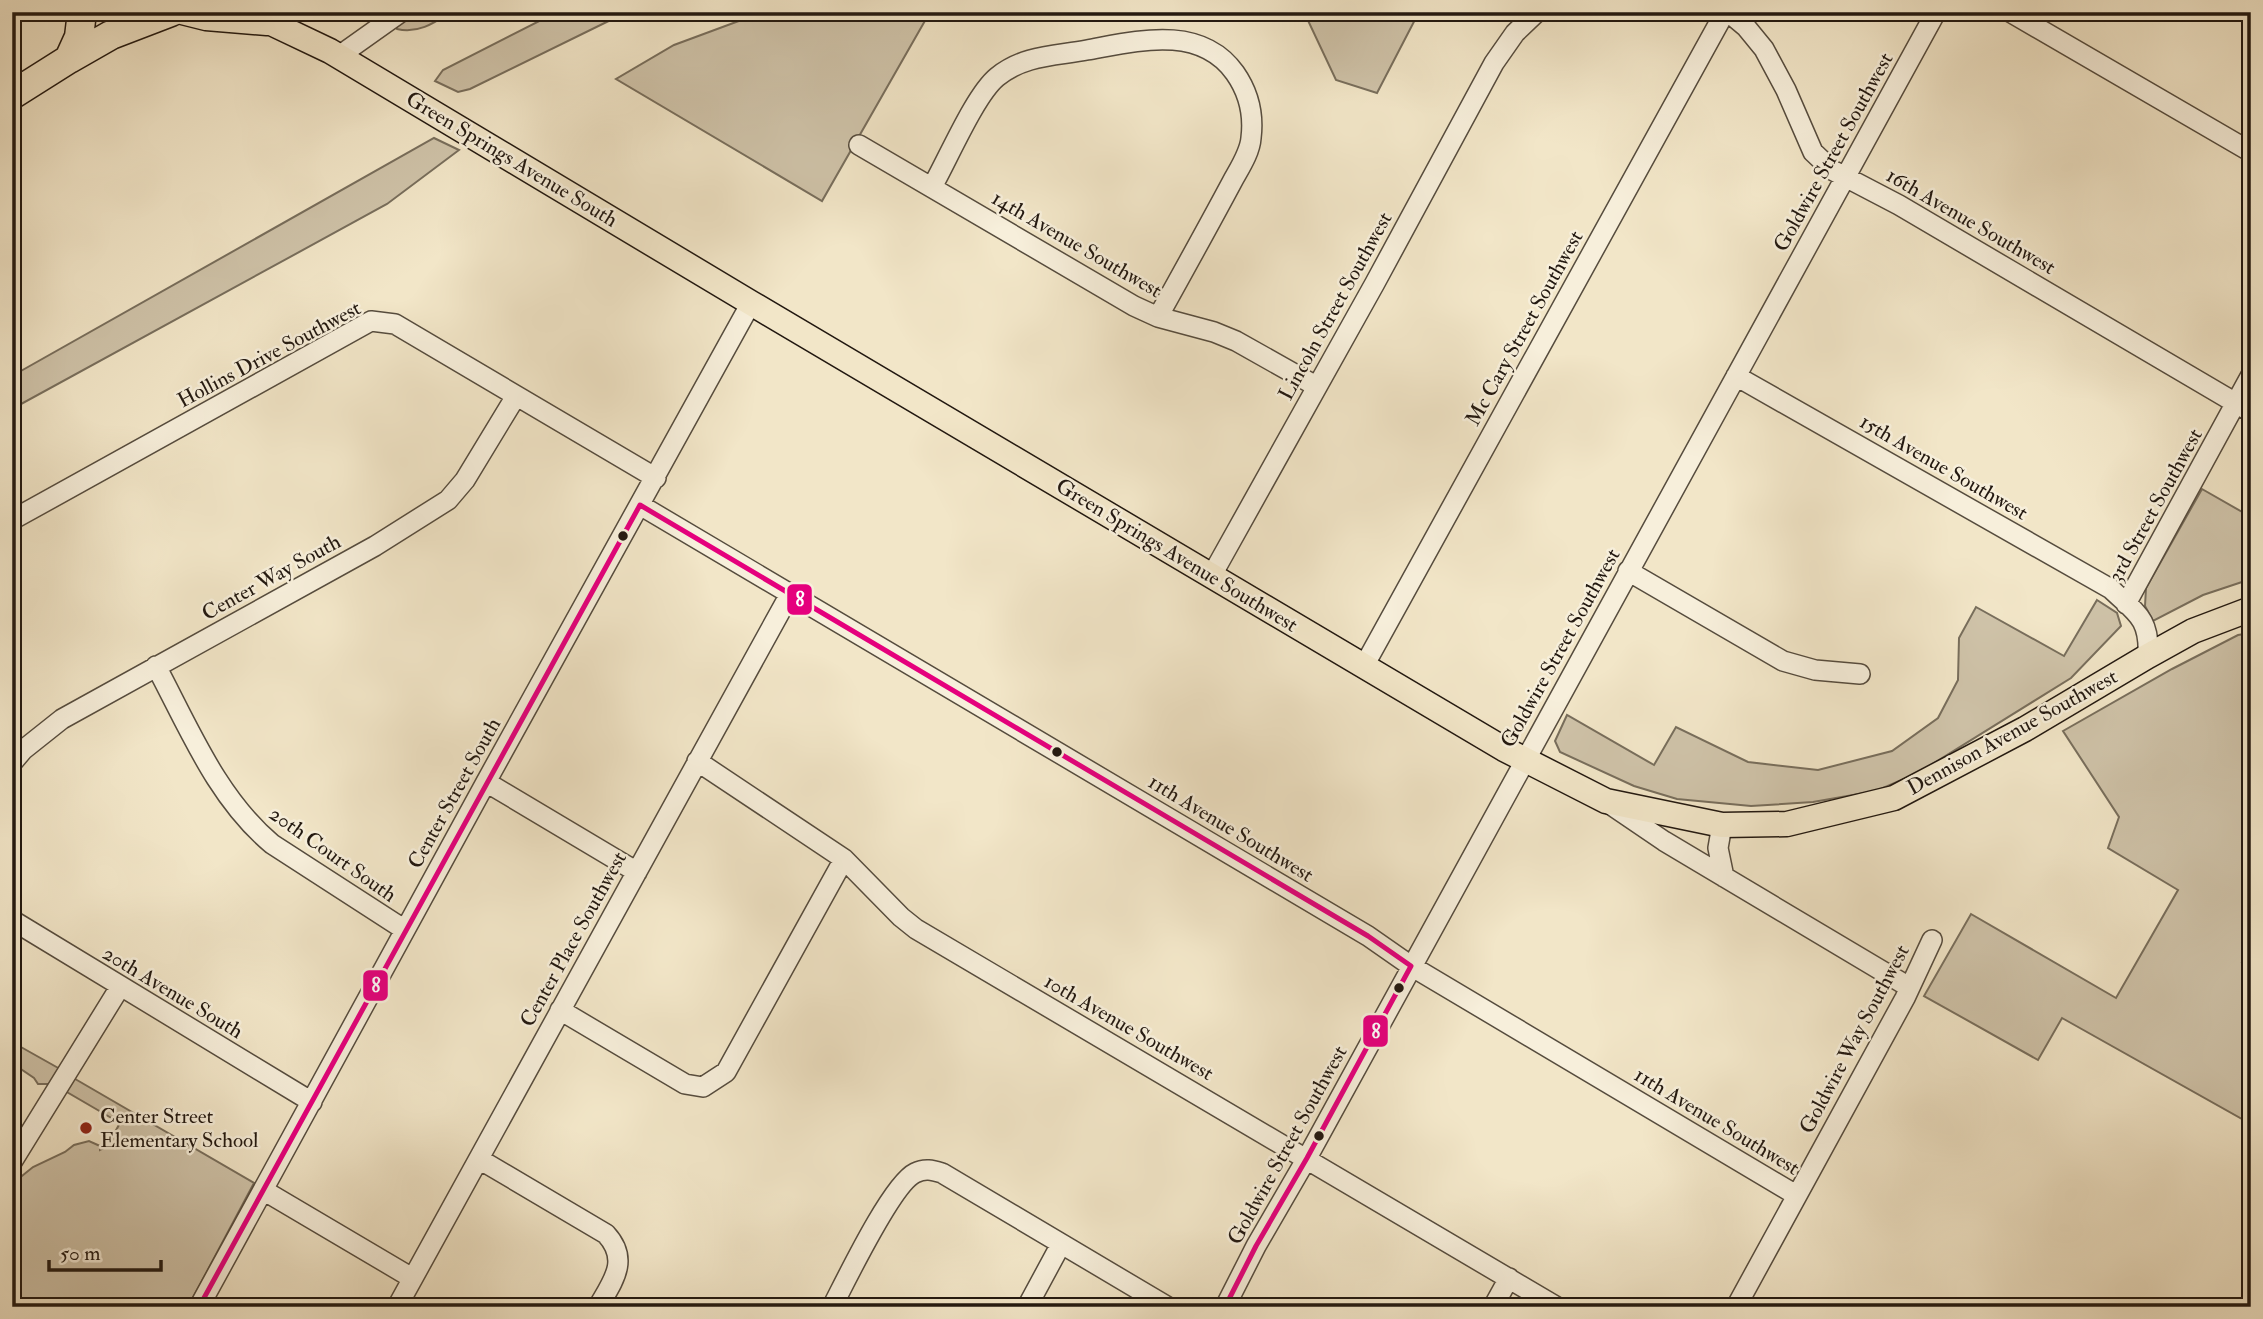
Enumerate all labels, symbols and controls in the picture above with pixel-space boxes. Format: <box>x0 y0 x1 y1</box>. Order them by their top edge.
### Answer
street label: Goldwire Street Southwest <box>1767 48 1900 257</box>
street label: Green Springs Avenue South <box>401 85 623 233</box>
street label: 16th Avenue Southwest <box>1881 162 2060 281</box>
street label: 14th Avenue Southwest <box>987 185 1167 304</box>
street label: Lincoln Street Southwest <box>1272 207 1399 405</box>
street label: Mc Cary Street Southwest <box>1460 226 1589 431</box>
street label: Hollins Drive Southwest <box>173 295 366 414</box>
street label: 15th Avenue Southwest <box>1855 408 2033 527</box>
street label: 3rd Street Southwest <box>2102 424 2209 587</box>
street label: Green Springs Avenue Southwest <box>1051 472 1303 639</box>
street label: Center Way South <box>197 528 345 627</box>
unlabelled marker <box>616 529 630 543</box>
street label: Goldwire Street Southwest <box>1494 544 1627 753</box>
line badge: 8 <box>786 583 813 616</box>
text: 8 <box>796 588 805 612</box>
street label: Dennison Avenue Southwest <box>1902 663 2122 802</box>
street label: Center Street South <box>402 713 507 873</box>
unlabelled marker <box>1050 745 1064 759</box>
street label: 11th Avenue Southwest <box>1143 768 1319 889</box>
street label: 20th Court South <box>264 800 402 908</box>
street label: Center Place Southwest <box>514 847 633 1032</box>
street label: 20th Avenue South <box>98 940 248 1045</box>
street label: Goldwire Way Southwest <box>1793 940 1916 1138</box>
street label: 10th Avenue Southwest <box>1039 968 1219 1087</box>
line badge: 8 <box>362 969 389 1002</box>
text: 8 <box>372 974 381 998</box>
unlabelled marker <box>1392 981 1406 995</box>
line badge: 8 <box>1362 1014 1389 1048</box>
text: 8 <box>1372 1020 1381 1044</box>
street label: Goldwire Street Southwest <box>1221 1041 1354 1250</box>
street label: 11th Avenue Southwest <box>1629 1061 1805 1182</box>
place label: Center Street Elementary School <box>100 1103 259 1154</box>
marker: Center Street Elementary School <box>78 1120 94 1136</box>
unlabelled marker <box>1312 1129 1326 1143</box>
scale bar <box>49 1228 161 1272</box>
text: 50 m <box>60 1240 101 1267</box>

